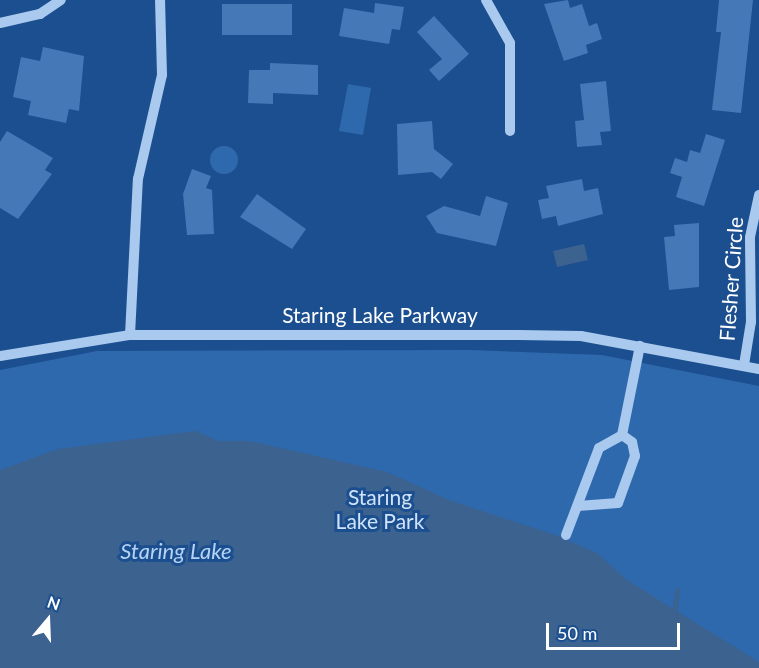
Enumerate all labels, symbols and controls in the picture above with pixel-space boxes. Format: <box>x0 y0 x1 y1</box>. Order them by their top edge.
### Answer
street label: Flesher Circle <box>714 216 748 342</box>
street label: Staring Lake Parkway <box>282 302 478 328</box>
park label: Staring Lake Park <box>336 484 424 534</box>
water label: Staring Lake <box>120 538 232 564</box>
north arrow <box>18 590 78 650</box>
text: N <box>45 592 63 613</box>
scale bar <box>549 611 682 649</box>
text: 50 m <box>557 622 597 644</box>

